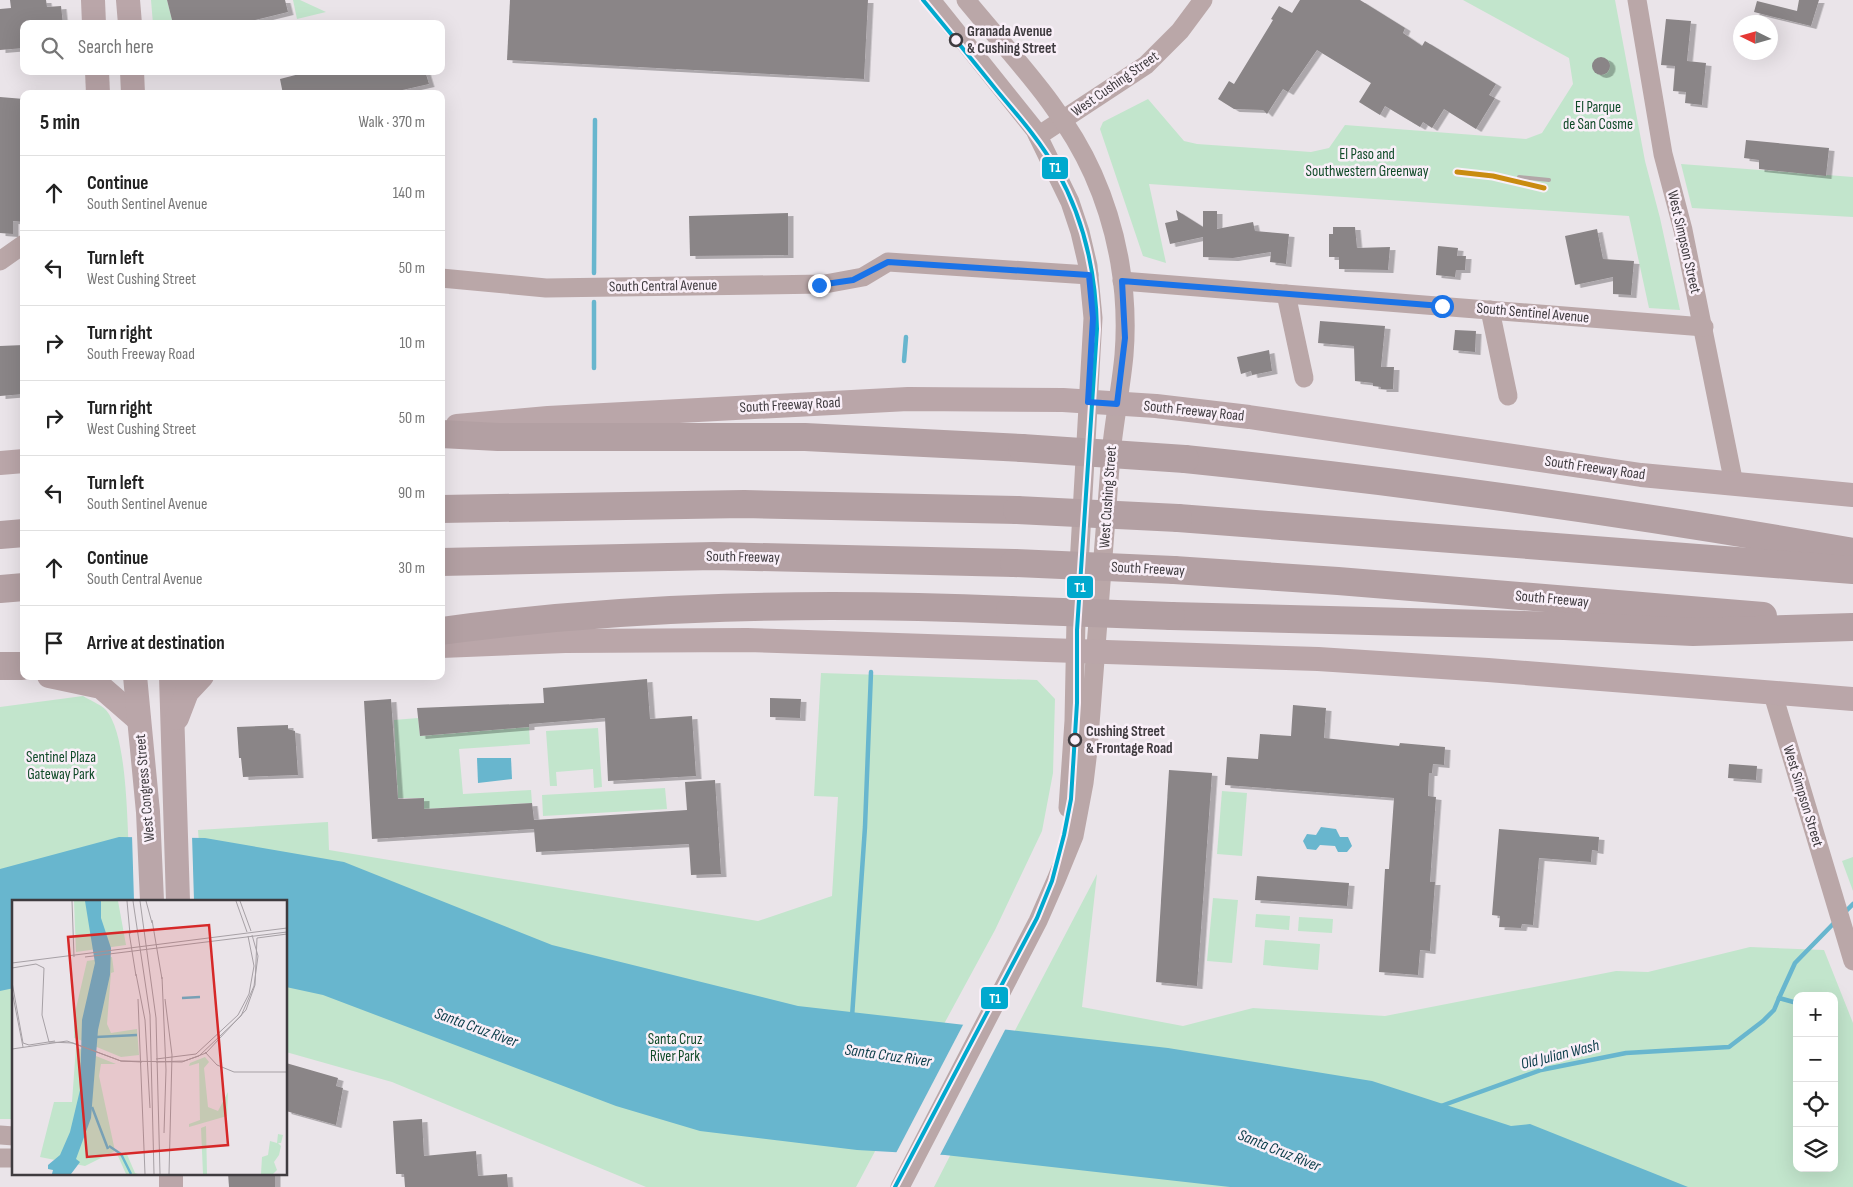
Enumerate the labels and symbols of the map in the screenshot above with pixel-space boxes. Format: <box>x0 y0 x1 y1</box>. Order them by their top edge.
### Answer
north arrow <box>1733 15 1778 60</box>
place label: Granada Avenue & Cushing Street <box>967 22 1056 58</box>
marker: Granada Avenue & Cushing Street <box>949 33 963 47</box>
street label: West Cushing Street <box>1068 47 1163 121</box>
park label: El Parque de San Cosme <box>1563 98 1633 134</box>
park label: El Paso and Southwestern Greenway <box>1305 145 1429 181</box>
line badge: T1 <box>1041 156 1069 180</box>
text: T1 <box>1049 159 1061 176</box>
street label: West Simpson Street <box>1663 189 1705 296</box>
route end <box>808 274 831 297</box>
street label: South Central Avenue <box>609 276 717 296</box>
route start <box>1431 295 1454 318</box>
street label: South Sentinel Avenue <box>1476 299 1590 327</box>
street label: South Freeway Road <box>739 393 841 417</box>
street label: South Freeway Road <box>1143 396 1245 426</box>
street label: West Cushing Street <box>1095 445 1121 549</box>
street label: South Freeway Road <box>1544 452 1646 484</box>
street label: South Freeway <box>706 547 780 567</box>
street label: South Freeway <box>1111 558 1186 580</box>
line badge: T1 <box>1066 575 1094 599</box>
text: T1 <box>1074 579 1086 596</box>
street label: South Freeway <box>1514 586 1590 612</box>
place label: Cushing Street & Frontage Road <box>1086 722 1173 758</box>
street label: West Congress Street <box>131 733 159 843</box>
marker: Cushing Street & Frontage Road <box>1068 733 1082 747</box>
street label: West Simpson Street <box>1779 743 1828 849</box>
park label: Sentinel Plaza Gateway Park <box>26 748 96 784</box>
inset map <box>12 900 288 1174</box>
line badge: T1 <box>980 986 1009 1010</box>
text: T1 <box>989 990 1001 1007</box>
water label: Santa Cruz River <box>432 1004 521 1052</box>
park label: Santa Cruz River Park <box>648 1030 703 1066</box>
water label: Old Julian Wash <box>1519 1036 1601 1074</box>
water label: Santa Cruz River <box>844 1041 933 1072</box>
water label: Santa Cruz River <box>1235 1126 1323 1176</box>

